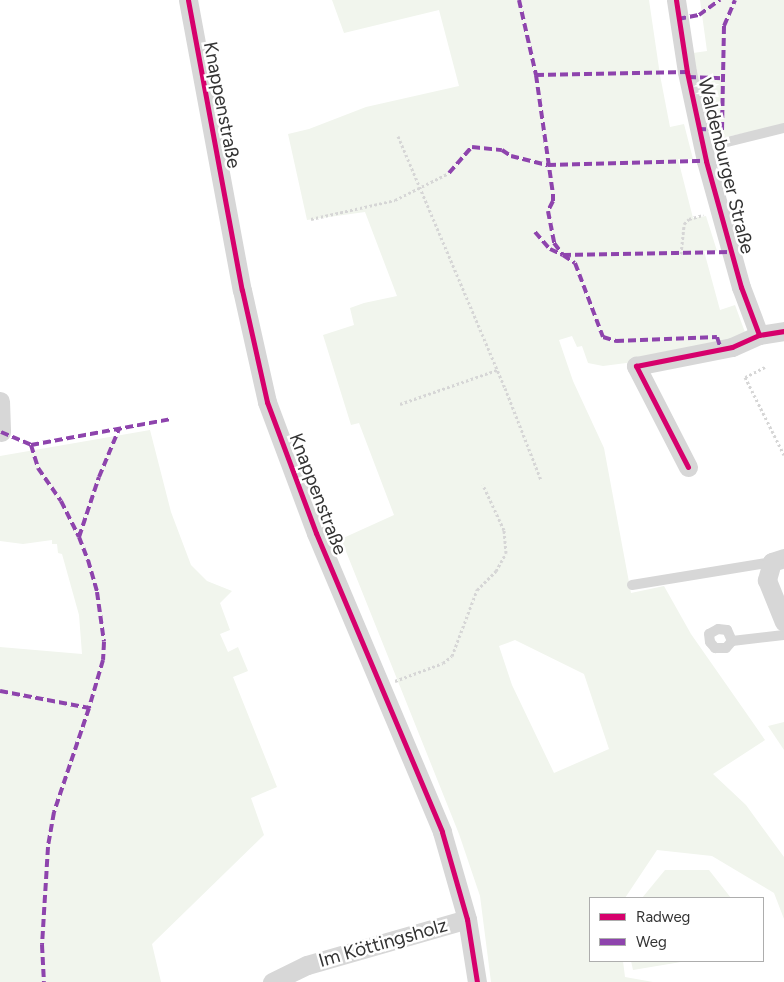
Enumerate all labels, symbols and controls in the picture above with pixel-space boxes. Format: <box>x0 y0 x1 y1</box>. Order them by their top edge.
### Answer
street label: Knappenstraße <box>199 40 245 170</box>
street label: Waldenburger Straße <box>693 76 759 256</box>
street label: Knappenstraße <box>284 430 352 558</box>
legend <box>589 897 764 962</box>
text: Radweg <box>636 908 690 926</box>
street label: Im Köttingsholz <box>316 914 450 972</box>
text: Weg <box>636 933 667 951</box>

